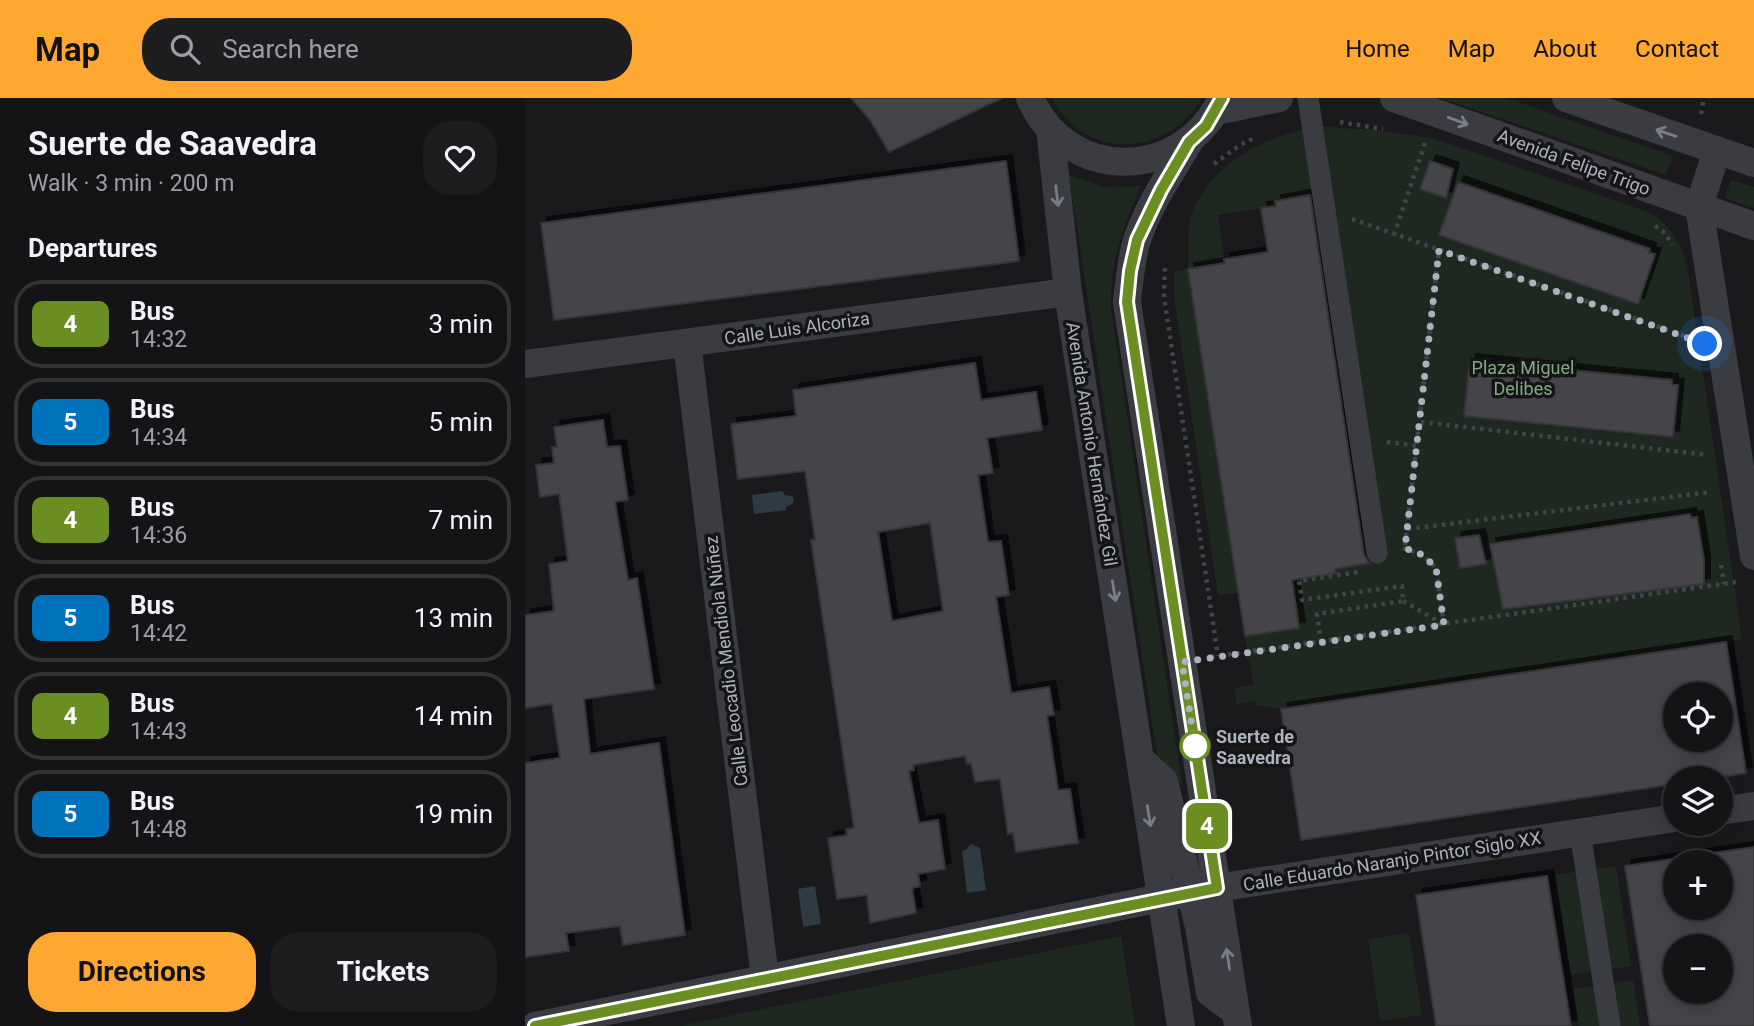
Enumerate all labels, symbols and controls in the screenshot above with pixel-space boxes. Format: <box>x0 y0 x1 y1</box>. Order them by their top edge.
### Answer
search box <box>142 18 632 81</box>
text: Map <box>35 30 100 69</box>
icon: search <box>166 30 204 68</box>
text: Search here <box>222 34 359 64</box>
text: Home <box>1345 35 1410 63</box>
text: Map <box>1448 35 1495 63</box>
text: About <box>1533 35 1597 63</box>
text: Contact <box>1635 35 1719 63</box>
one-way arrow <box>1447 116 1469 128</box>
button: heart <box>423 121 497 195</box>
text: Suerte de Saavedra <box>28 124 317 163</box>
street label: Avenida Felipe Trigo <box>1495 125 1653 199</box>
one-way arrow <box>1656 126 1678 138</box>
text: Walk · 3 min · 200 m <box>28 170 234 197</box>
one-way arrow <box>1051 185 1064 207</box>
text: Departures <box>28 233 158 263</box>
text: Bus <box>130 296 175 326</box>
street label: Calle Luis Alcoriza <box>723 307 871 349</box>
text: 3 min <box>428 309 493 339</box>
text: 4 <box>64 310 77 338</box>
street label: Avenida Antonio Hernández Gil <box>1062 320 1122 568</box>
text: 14:32 <box>130 326 187 353</box>
your location <box>1687 326 1722 361</box>
park label: Plaza Miguel Delibes <box>1472 357 1574 399</box>
text: Bus <box>130 394 175 424</box>
text: 5 min <box>428 407 493 437</box>
text: 5 <box>64 408 77 436</box>
text: 14:34 <box>130 424 187 451</box>
text: Bus <box>130 492 175 522</box>
text: 7 min <box>428 505 493 535</box>
text: 4 <box>64 506 77 534</box>
text: 14:36 <box>130 522 187 549</box>
street label: Calle Leocadio Mendiola Núñez <box>700 535 752 787</box>
one-way arrow <box>1108 579 1121 602</box>
text: Bus <box>130 590 175 620</box>
text: 13 min <box>414 603 493 633</box>
text: 5 <box>64 604 77 632</box>
text: 14:42 <box>130 620 187 647</box>
map controls <box>1663 682 1733 1004</box>
button: locate <box>1663 682 1733 752</box>
text: Bus <box>130 688 175 718</box>
text: 14 min <box>414 701 493 731</box>
text: 4 <box>64 702 77 730</box>
text: 14:43 <box>130 718 187 745</box>
place label: Suerte de Saavedra <box>1216 726 1294 768</box>
marker: Suerte de Saavedra <box>1180 731 1210 761</box>
button: layers <box>1663 766 1733 836</box>
text: Bus <box>130 786 175 816</box>
text: 19 min <box>414 799 493 829</box>
text: 5 <box>64 800 77 828</box>
line badge: 4 <box>1184 803 1230 849</box>
one-way arrow <box>1143 804 1156 827</box>
text: 4 <box>1200 812 1214 840</box>
text: 14:48 <box>130 816 187 843</box>
street label: Calle Eduardo Naranjo Pintor Siglo XX <box>1242 827 1542 895</box>
button: + <box>1663 850 1733 920</box>
button: Directions <box>28 932 256 1012</box>
button: Tickets <box>270 932 497 1012</box>
button: − <box>1663 934 1733 1004</box>
one-way arrow <box>1221 948 1234 970</box>

